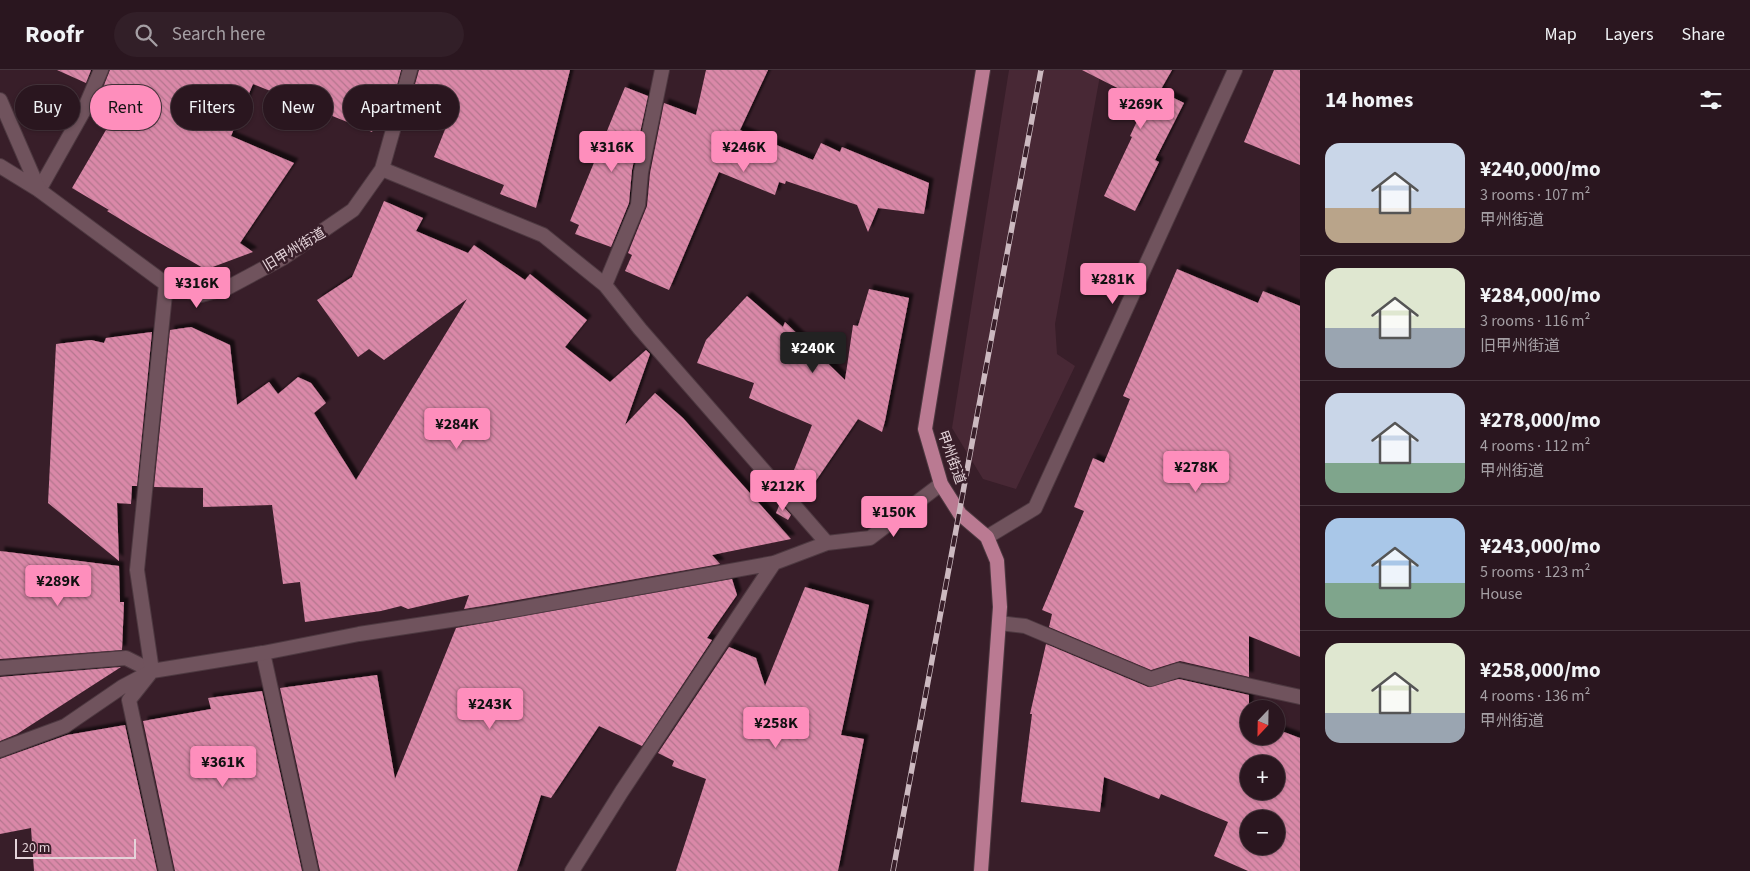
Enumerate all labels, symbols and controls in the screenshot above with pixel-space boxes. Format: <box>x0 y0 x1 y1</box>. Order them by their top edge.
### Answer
search box <box>114 12 464 57</box>
text: Roofr <box>25 17 84 52</box>
icon: search <box>132 21 160 49</box>
text: Search here <box>172 21 265 48</box>
text: Map <box>1545 22 1577 47</box>
text: Layers <box>1605 22 1654 47</box>
text: Share <box>1682 22 1725 47</box>
chip: Buy <box>15 85 80 130</box>
chip: Rent <box>90 85 161 130</box>
chip: Filters <box>171 85 253 130</box>
chip: New <box>263 85 333 130</box>
chip: Apartment <box>343 85 459 130</box>
text: 14 homes <box>1325 85 1413 115</box>
icon: filters <box>1697 86 1725 114</box>
pin: ¥269K <box>1106 88 1176 130</box>
text: ¥269K <box>1119 93 1163 115</box>
pin: ¥316K <box>577 131 647 173</box>
pin: ¥246K <box>709 131 779 173</box>
text: ¥316K <box>590 136 634 158</box>
text: ¥246K <box>722 136 766 158</box>
text: ¥240,000/mo <box>1480 154 1601 184</box>
icon: home <box>1365 163 1425 223</box>
text: 3 rooms · 107 m² <box>1480 184 1590 206</box>
text: 甲州街道 <box>1480 209 1544 231</box>
street label: 旧甲州街道 <box>259 223 330 276</box>
pin: ¥281K <box>1078 262 1148 305</box>
pin: ¥316K <box>162 266 232 309</box>
text: ¥281K <box>1091 268 1135 290</box>
text: ¥316K <box>175 272 219 294</box>
text: ¥284,000/mo <box>1480 280 1601 310</box>
icon: home <box>1365 288 1425 348</box>
text: 3 rooms · 116 m² <box>1480 310 1590 332</box>
pin: ¥240K <box>778 332 848 374</box>
text: 旧甲州街道 <box>1480 335 1560 357</box>
text: ¥240K <box>791 337 835 359</box>
text: ¥278,000/mo <box>1480 405 1601 435</box>
pin: ¥284K <box>422 408 492 450</box>
text: ¥284K <box>435 413 479 435</box>
icon: home <box>1365 413 1425 473</box>
street label: 甲州街道 <box>932 428 970 487</box>
text: 4 rooms · 112 m² <box>1480 435 1590 457</box>
pin: ¥278K <box>1161 450 1231 493</box>
text: ¥278K <box>1174 456 1218 478</box>
text: 甲州街道 <box>1480 460 1544 482</box>
pin: ¥212K <box>748 470 818 512</box>
text: ¥212K <box>761 475 805 497</box>
pin: ¥150K <box>859 496 929 538</box>
text: ¥150K <box>872 501 916 523</box>
text: ¥243,000/mo <box>1480 531 1601 561</box>
icon: home <box>1365 538 1425 598</box>
text: 5 rooms · 123 m² <box>1480 561 1590 583</box>
pin: ¥289K <box>23 564 93 607</box>
text: ¥289K <box>36 570 80 592</box>
text: House <box>1480 583 1522 605</box>
text: ¥258,000/mo <box>1480 655 1601 685</box>
icon: home <box>1365 663 1425 723</box>
text: 4 rooms · 136 m² <box>1480 685 1590 707</box>
pin: ¥243K <box>455 688 525 730</box>
text: ¥243K <box>468 693 512 715</box>
north arrow <box>1240 700 1285 745</box>
map controls <box>1240 700 1285 855</box>
pin: ¥258K <box>741 706 811 749</box>
text: 甲州街道 <box>1480 710 1544 732</box>
text: ¥258K <box>754 712 798 734</box>
pin: ¥361K <box>188 746 258 788</box>
text: ¥361K <box>201 751 245 773</box>
button: + <box>1240 755 1285 800</box>
button: − <box>1240 810 1285 855</box>
scale bar <box>15 836 136 859</box>
text: 20 m <box>22 838 50 858</box>

